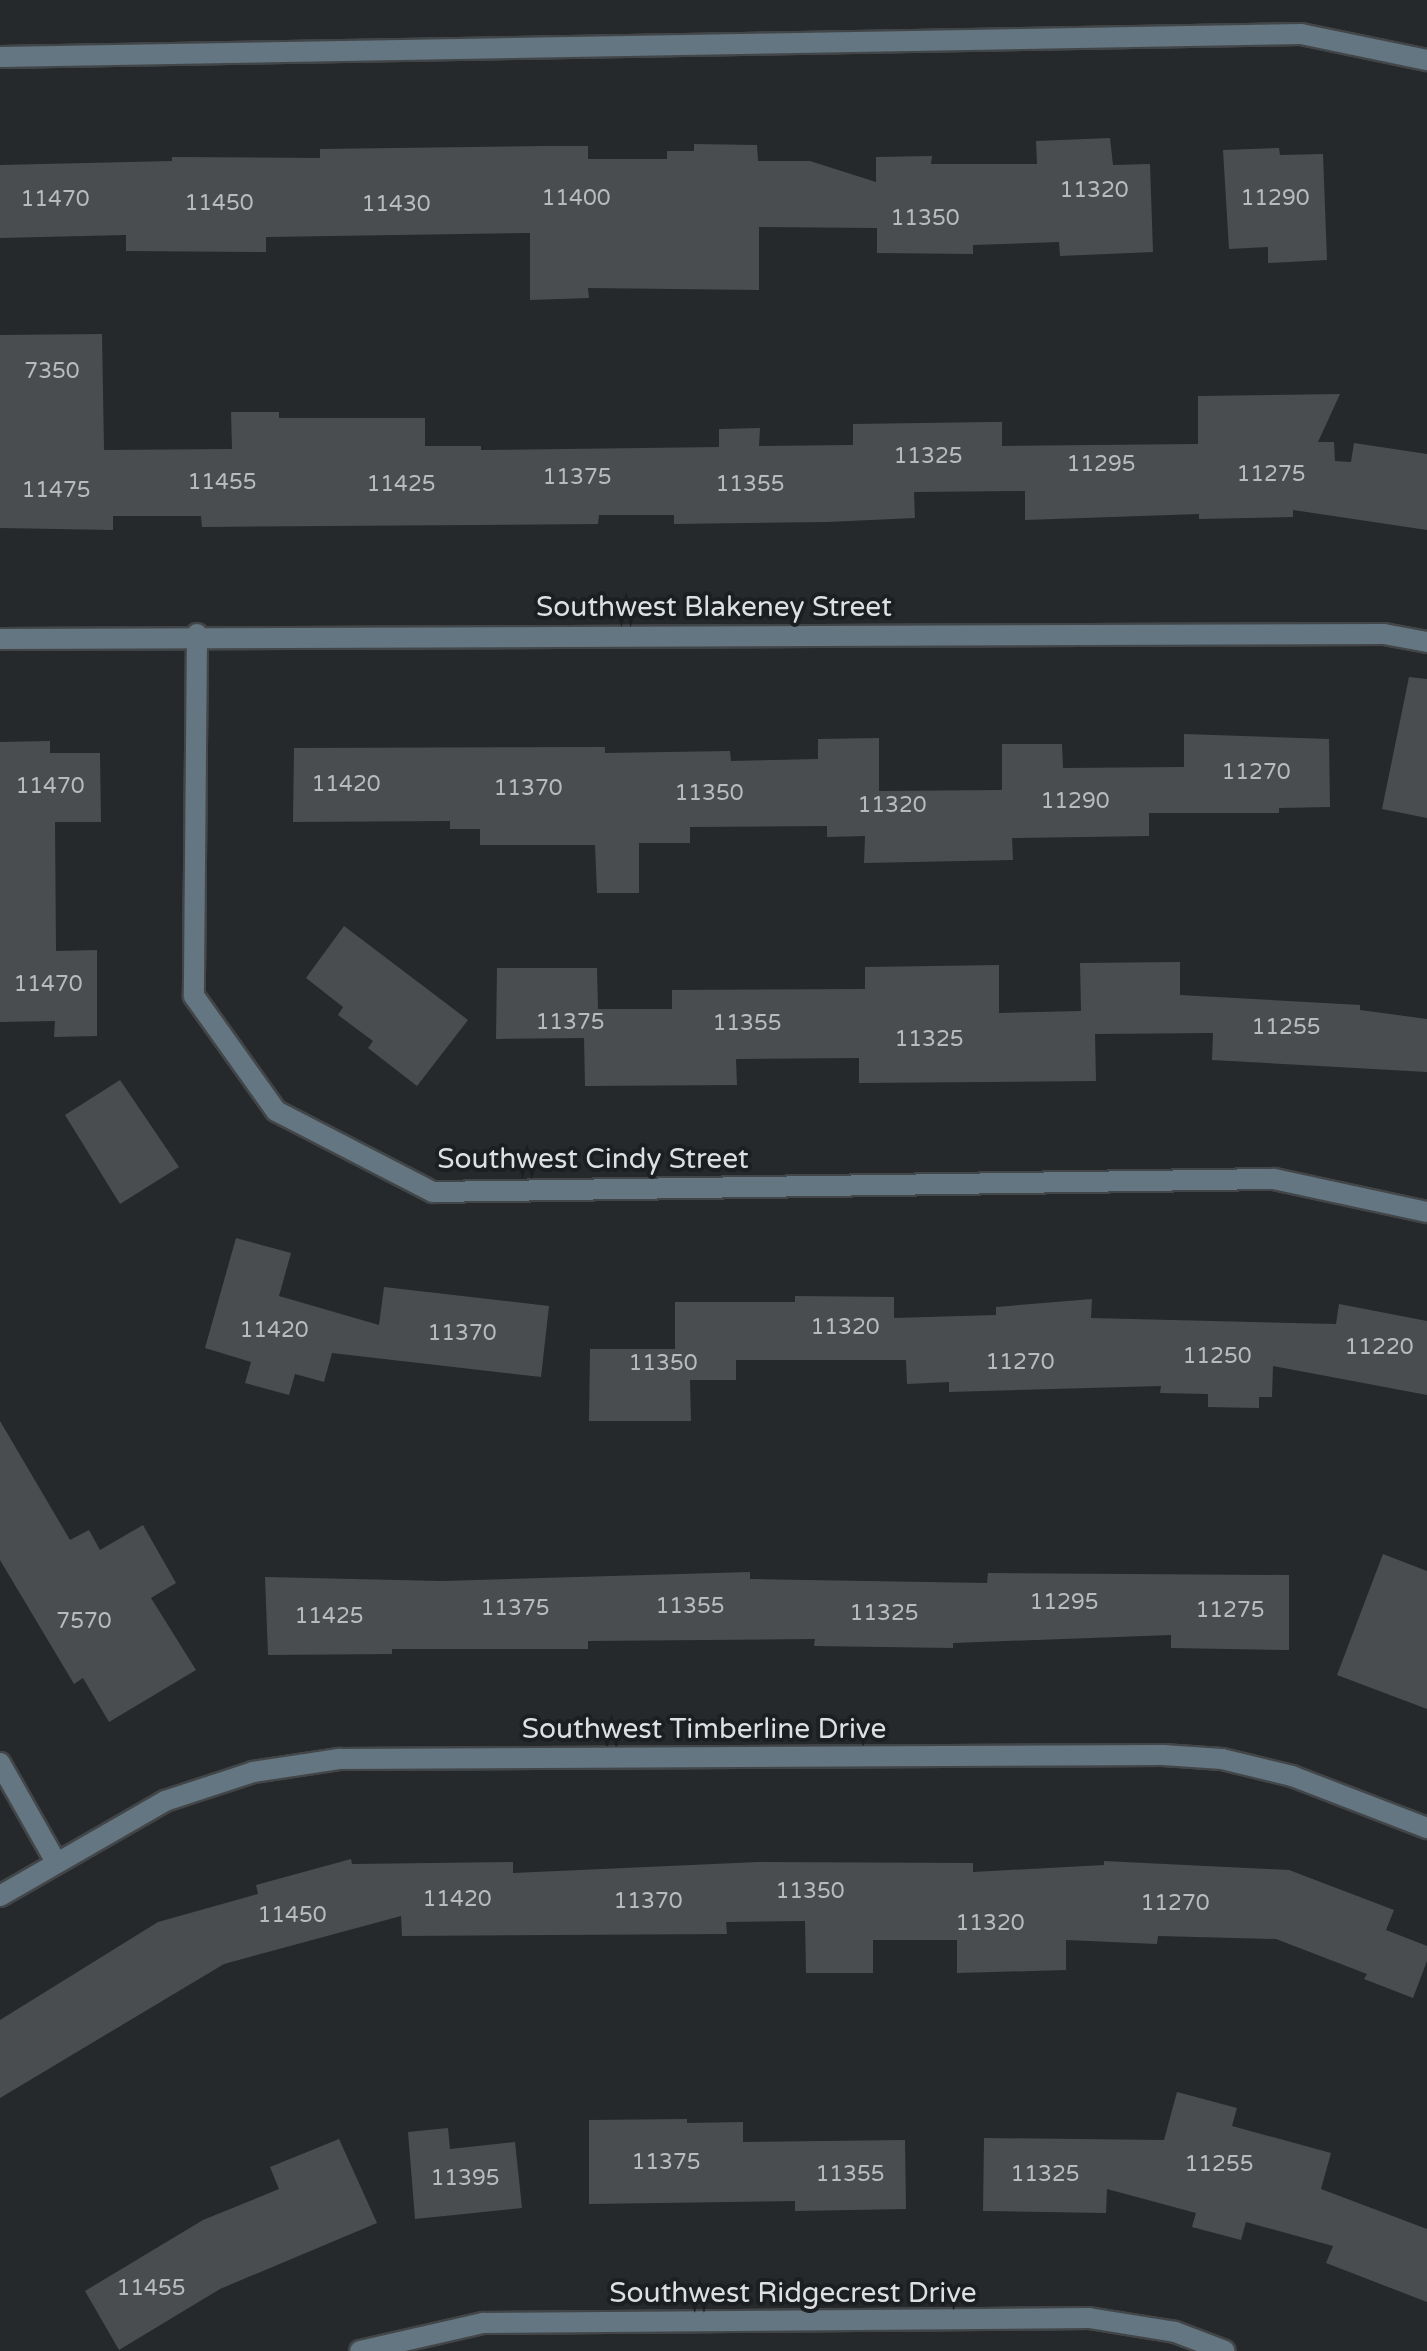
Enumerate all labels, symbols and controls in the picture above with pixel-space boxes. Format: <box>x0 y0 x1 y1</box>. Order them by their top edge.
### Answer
house number: 11320 <box>1059 178 1129 204</box>
house number: 11400 <box>541 186 611 212</box>
house number: 11290 <box>1240 186 1310 212</box>
house number: 11470 <box>20 187 90 213</box>
house number: 11450 <box>184 191 254 217</box>
house number: 11430 <box>361 192 431 218</box>
house number: 11350 <box>890 206 960 232</box>
house number: 7350 <box>24 359 80 385</box>
house number: 11325 <box>893 444 963 470</box>
house number: 11295 <box>1066 452 1136 478</box>
house number: 11275 <box>1236 462 1306 488</box>
house number: 11375 <box>542 465 612 491</box>
house number: 11455 <box>187 470 257 496</box>
house number: 11425 <box>366 472 436 498</box>
house number: 11355 <box>715 472 785 498</box>
house number: 11475 <box>21 478 91 504</box>
street label: Southwest Blakeney Street <box>536 590 892 624</box>
house number: 11270 <box>1221 760 1291 786</box>
house number: 11420 <box>311 772 381 798</box>
house number: 11470 <box>15 774 85 800</box>
house number: 11370 <box>493 776 563 802</box>
house number: 11350 <box>674 781 744 807</box>
house number: 11290 <box>1040 789 1110 815</box>
house number: 11320 <box>857 793 927 819</box>
house number: 11470 <box>13 972 83 998</box>
house number: 11375 <box>535 1010 605 1036</box>
house number: 11355 <box>712 1011 782 1037</box>
house number: 11255 <box>1251 1015 1321 1041</box>
house number: 11325 <box>894 1027 964 1053</box>
street label: Southwest Cindy Street <box>437 1142 749 1176</box>
house number: 11320 <box>810 1315 880 1341</box>
house number: 11420 <box>239 1318 309 1344</box>
house number: 11370 <box>427 1321 497 1347</box>
house number: 11220 <box>1344 1335 1414 1361</box>
house number: 11250 <box>1182 1344 1252 1370</box>
house number: 11270 <box>985 1350 1055 1376</box>
house number: 11350 <box>628 1351 698 1377</box>
house number: 11295 <box>1029 1590 1099 1616</box>
house number: 11355 <box>655 1594 725 1620</box>
house number: 11375 <box>480 1596 550 1622</box>
house number: 11275 <box>1195 1598 1265 1624</box>
house number: 11325 <box>849 1601 919 1627</box>
house number: 11425 <box>294 1604 364 1630</box>
house number: 7570 <box>56 1609 112 1635</box>
street label: Southwest Timberline Drive <box>522 1712 886 1746</box>
house number: 11350 <box>775 1879 845 1905</box>
house number: 11420 <box>422 1887 492 1913</box>
house number: 11370 <box>613 1889 683 1915</box>
house number: 11270 <box>1140 1891 1210 1917</box>
house number: 11450 <box>257 1903 327 1929</box>
house number: 11320 <box>955 1911 1025 1937</box>
house number: 11375 <box>631 2150 701 2176</box>
house number: 11255 <box>1184 2152 1254 2178</box>
house number: 11355 <box>815 2162 885 2188</box>
house number: 11325 <box>1010 2162 1080 2188</box>
house number: 11395 <box>430 2166 500 2192</box>
house number: 11455 <box>116 2276 186 2302</box>
street label: Southwest Ridgecrest Drive <box>609 2276 977 2310</box>

